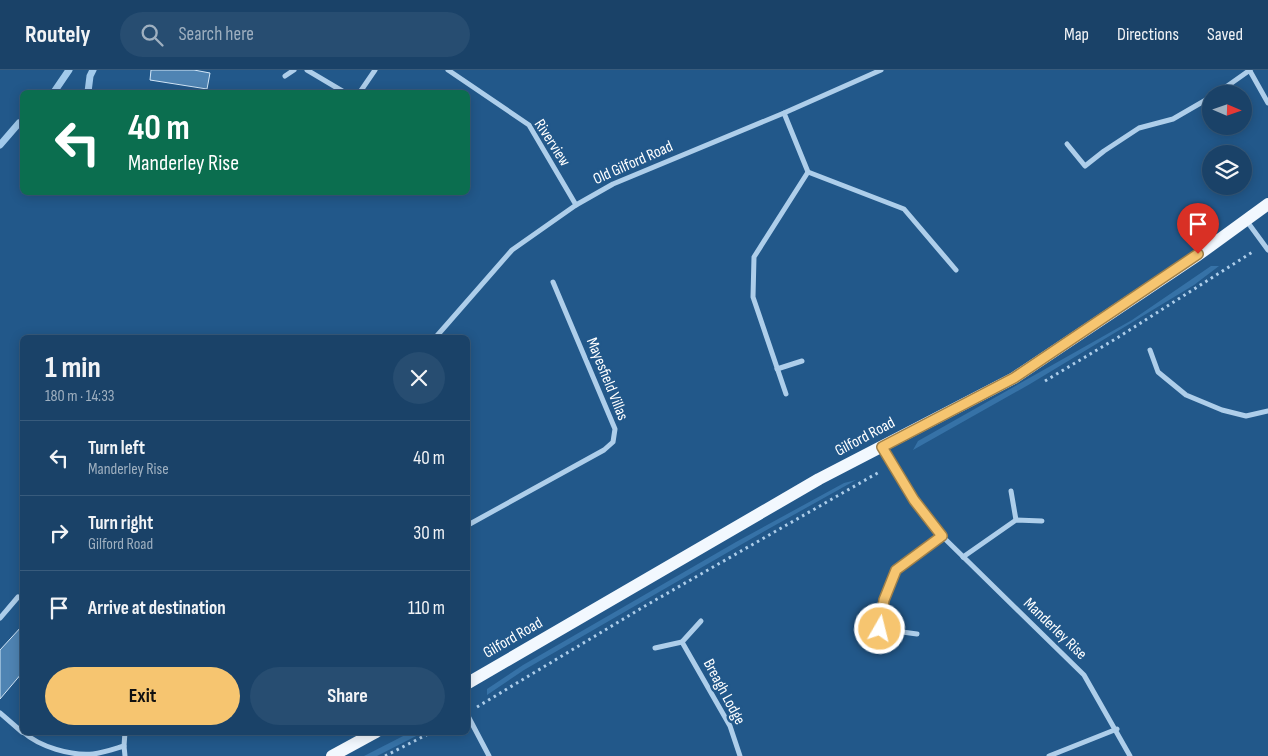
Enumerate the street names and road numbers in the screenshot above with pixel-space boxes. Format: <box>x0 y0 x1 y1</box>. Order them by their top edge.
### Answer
street label: Riverview <box>530 116 574 170</box>
street label: Old Gilford Road <box>590 137 676 189</box>
street label: Mayesfield Villas <box>582 335 632 423</box>
street label: Gilford Road <box>832 413 898 461</box>
street label: Manderley Rise <box>1019 594 1091 664</box>
street label: Gilford Road <box>480 613 546 663</box>
street label: Breagh Lodge <box>699 656 749 728</box>

